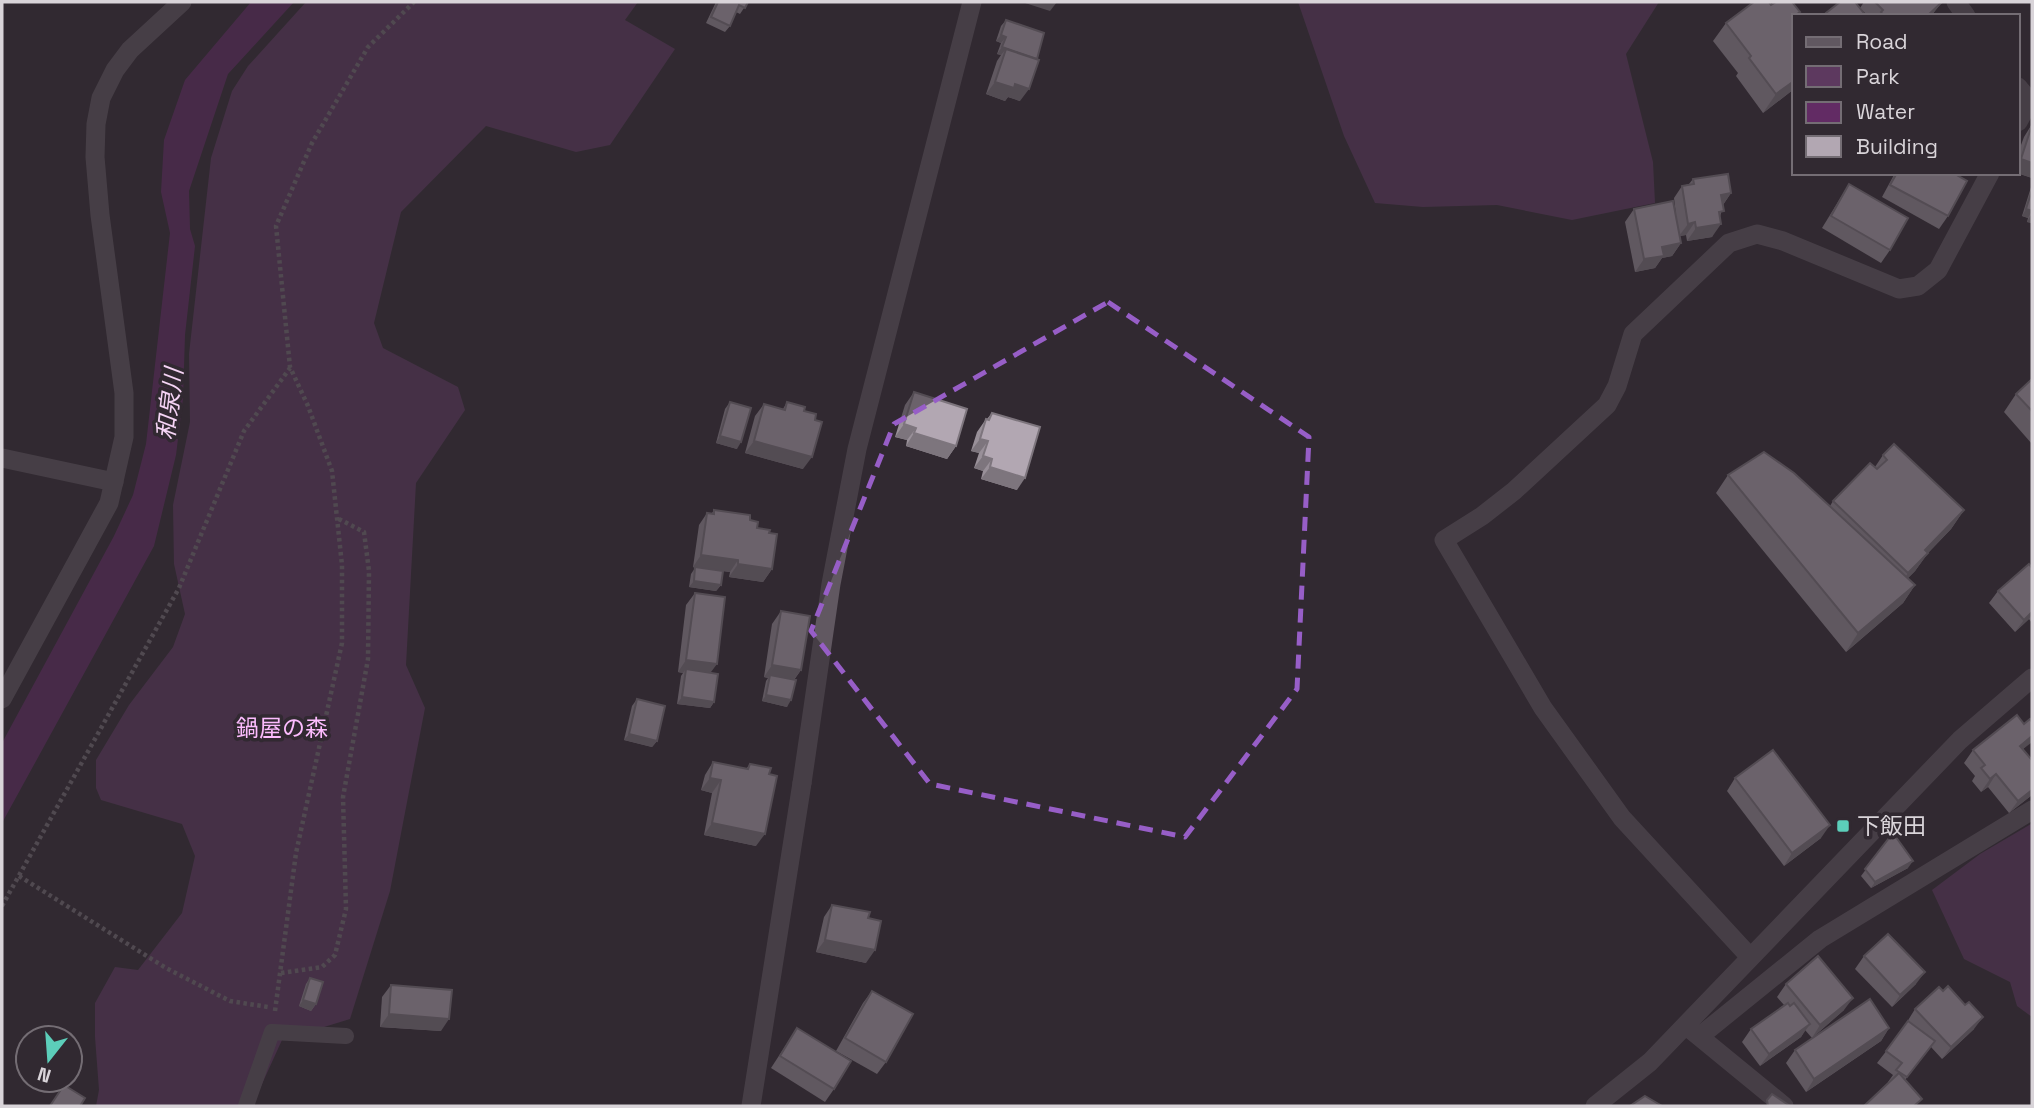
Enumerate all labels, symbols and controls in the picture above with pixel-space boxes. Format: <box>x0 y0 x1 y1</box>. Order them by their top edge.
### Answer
legend <box>1792 14 2020 175</box>
text: Road <box>1856 28 1908 55</box>
text: Park <box>1856 63 1900 90</box>
text: Water <box>1856 98 1915 125</box>
text: Building <box>1856 133 1938 160</box>
water label: 和泉川 <box>150 363 190 442</box>
park label: 鍋屋の森 <box>236 713 328 743</box>
place label: 下飯田 <box>1857 811 1926 841</box>
marker: 下飯田 <box>1835 818 1851 834</box>
north arrow <box>14 1024 84 1094</box>
text: N <box>34 1061 54 1089</box>

